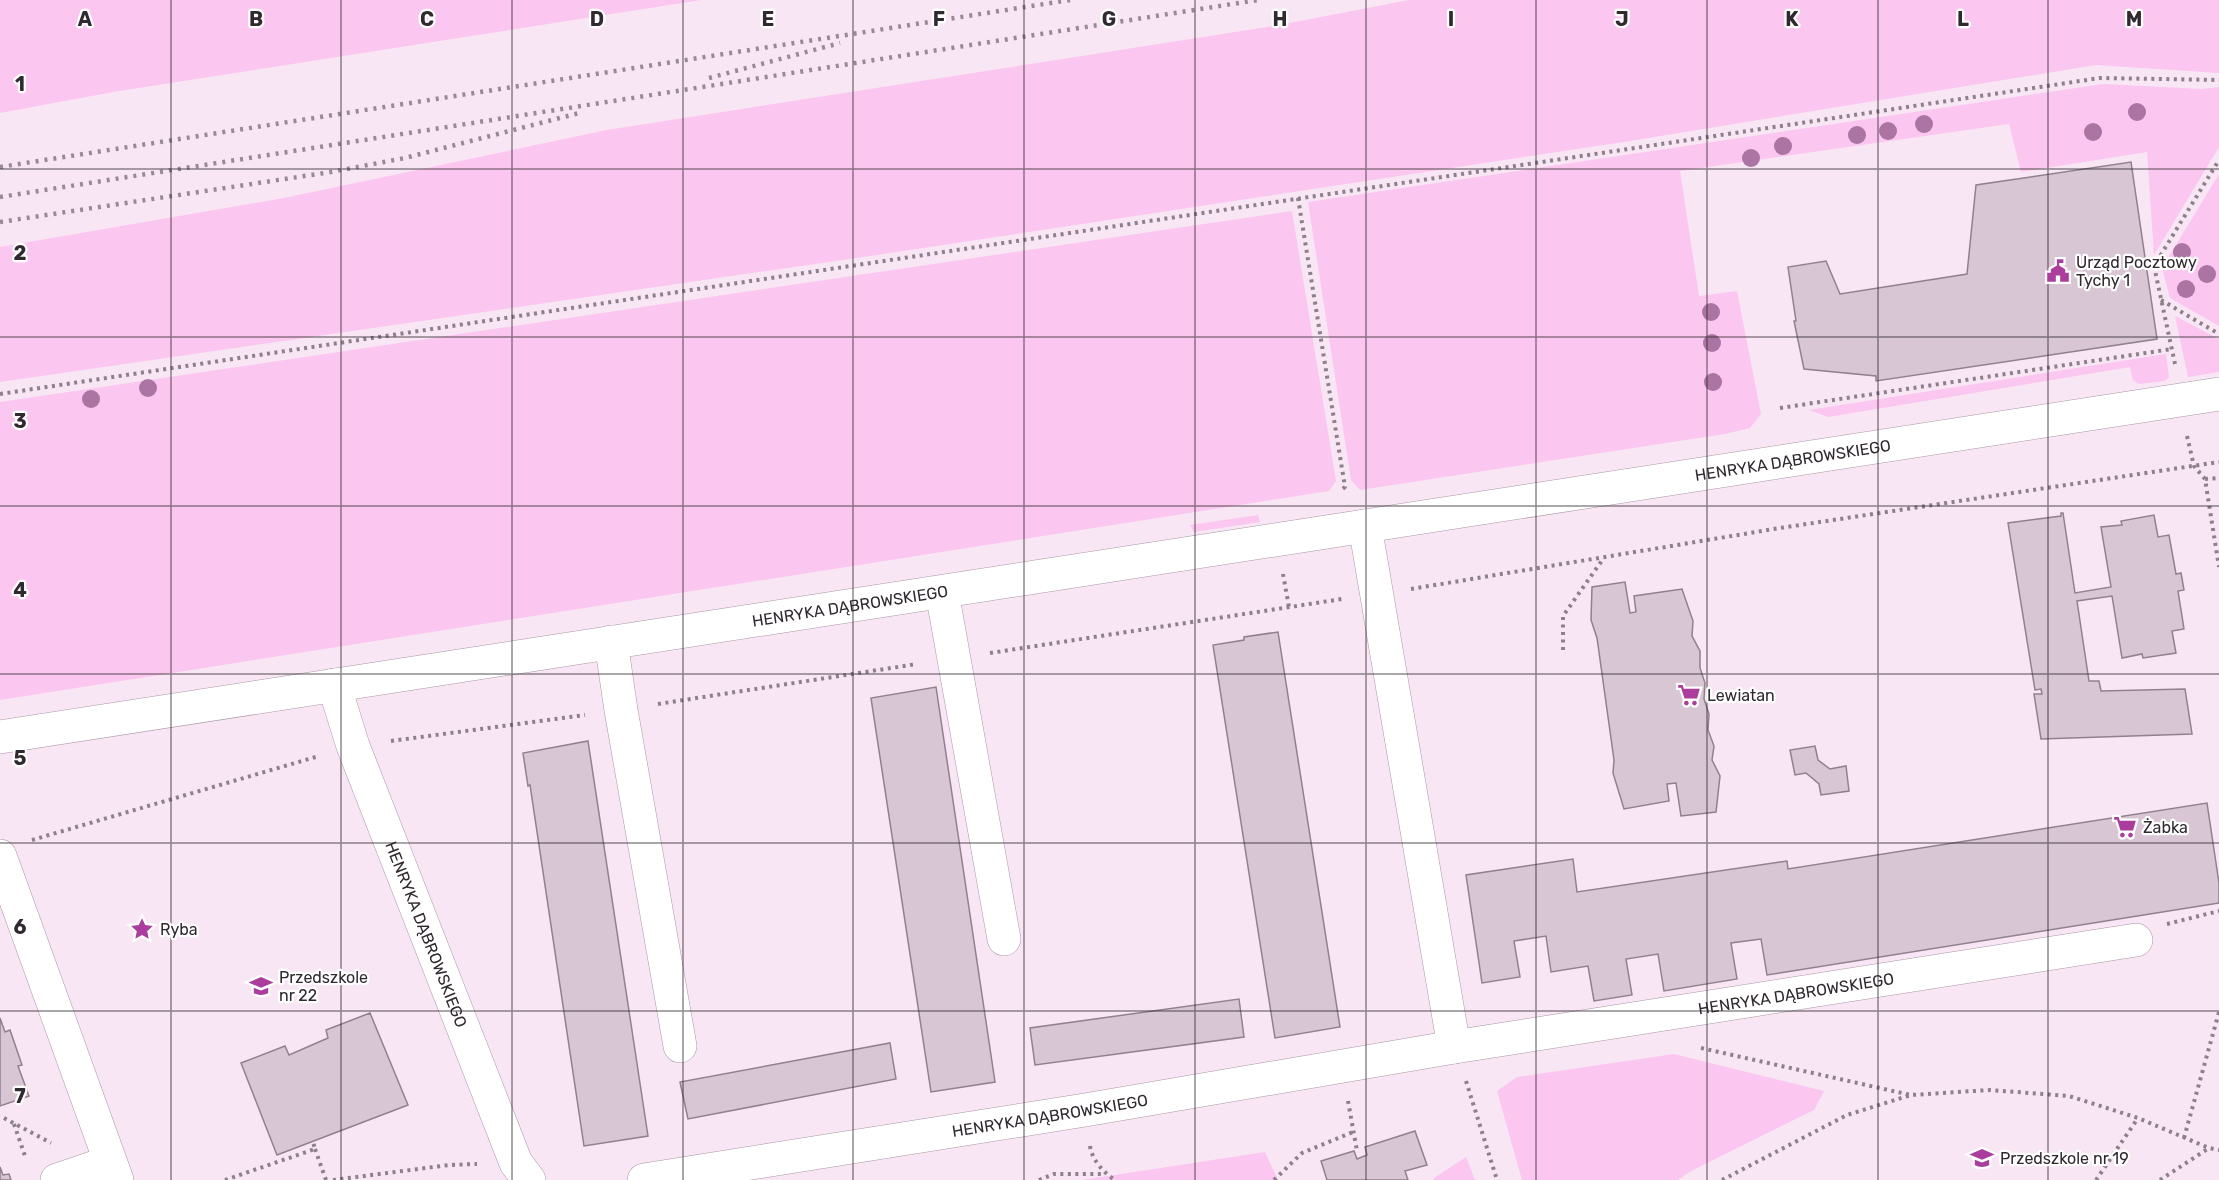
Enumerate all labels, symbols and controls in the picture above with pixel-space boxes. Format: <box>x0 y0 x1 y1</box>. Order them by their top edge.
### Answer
text: A <box>78 7 93 31</box>
text: B <box>249 7 263 31</box>
text: C <box>420 7 434 31</box>
text: D <box>590 7 604 31</box>
text: E <box>762 7 774 31</box>
text: F <box>933 7 945 31</box>
text: G <box>1102 7 1116 31</box>
text: H <box>1273 7 1287 31</box>
text: I <box>1448 7 1454 31</box>
text: J <box>1615 7 1629 31</box>
text: K <box>1785 7 1799 31</box>
text: L <box>1957 7 1969 31</box>
text: M <box>2126 7 2142 31</box>
text: 1 <box>15 72 25 96</box>
text: 2 <box>14 241 27 265</box>
place label: Urząd Pocztowy Tychy 1 <box>2076 253 2197 290</box>
public building icon: Urząd Pocztowy Tychy 1 <box>2045 258 2071 284</box>
text: 3 <box>13 409 27 433</box>
street label: HENRYKA DĄBROWSKIEGO <box>1693 436 1892 485</box>
text: 4 <box>13 578 27 602</box>
street label: HENRYKA DĄBROWSKIEGO <box>751 582 949 631</box>
supermarket icon: Lewiatan <box>1676 682 1702 708</box>
place label: Lewiatan <box>1707 686 1775 705</box>
text: 5 <box>14 746 27 770</box>
supermarket icon: Żabka <box>2112 814 2138 840</box>
place label: Żabka <box>2143 818 2188 837</box>
street label: HENRYKA DĄBROWSKIEGO <box>381 839 471 1030</box>
text: 6 <box>13 915 27 939</box>
place icon: Ryba <box>129 916 155 942</box>
place label: Ryba <box>160 920 198 939</box>
place label: Przedszkole nr 22 <box>279 968 368 1005</box>
street label: HENRYKA DĄBROWSKIEGO <box>1697 969 1895 1019</box>
school or university icon: Przedszkole nr 22 <box>248 973 274 999</box>
text: 7 <box>14 1084 26 1108</box>
street label: HENRYKA DĄBROWSKIEGO <box>951 1090 1149 1141</box>
school or university icon: Przedszkole nr 19 <box>1969 1145 1995 1171</box>
place label: Przedszkole nr 19 <box>2000 1149 2129 1168</box>

